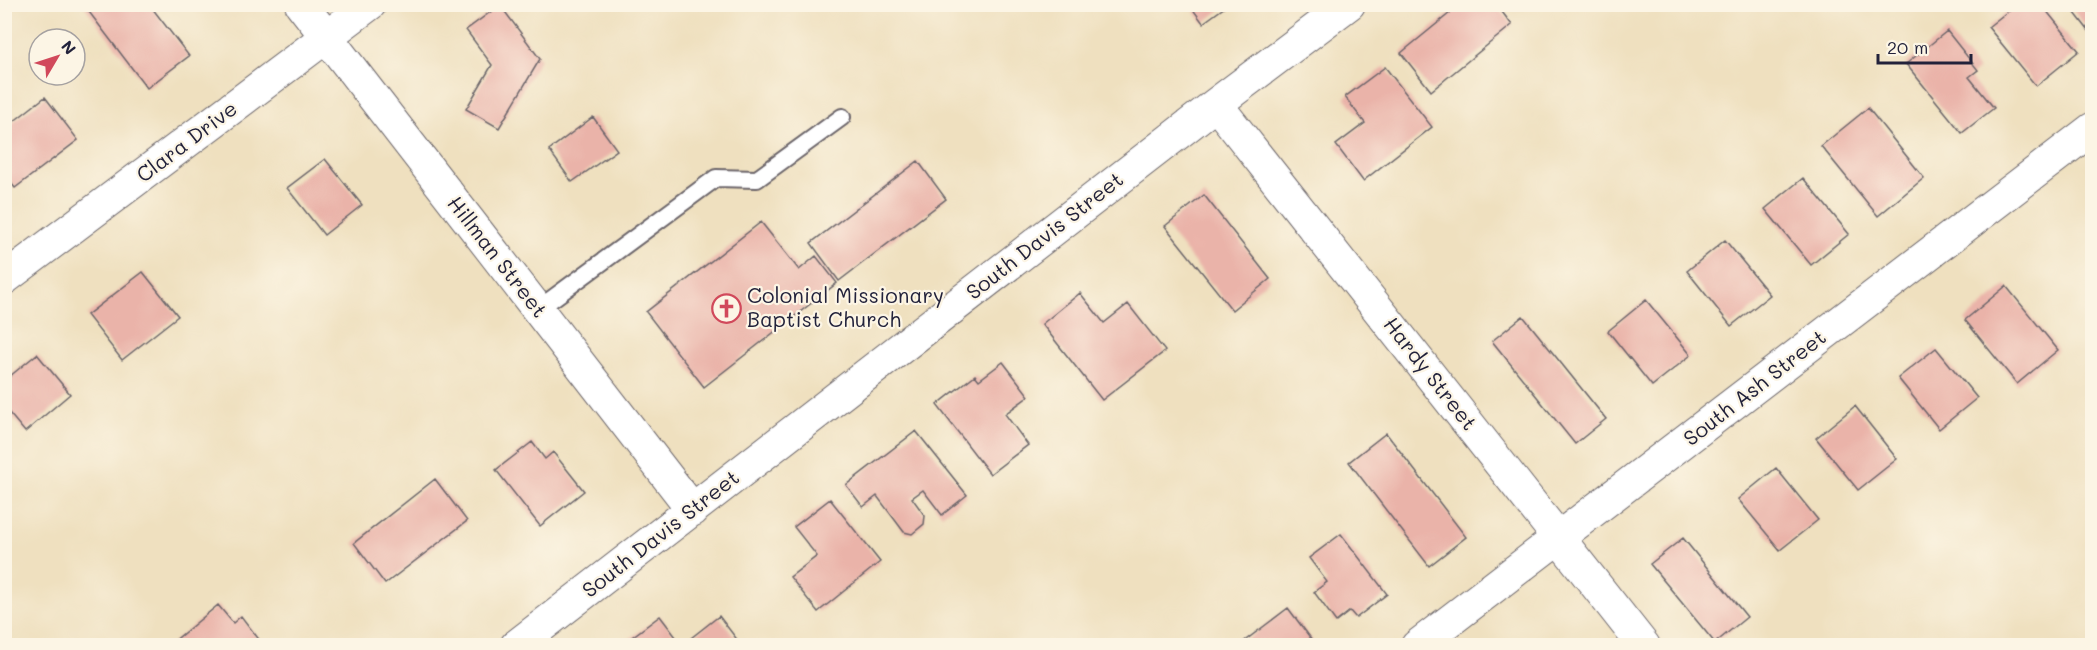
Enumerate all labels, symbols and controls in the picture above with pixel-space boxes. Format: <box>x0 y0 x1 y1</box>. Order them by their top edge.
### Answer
north arrow <box>27 27 87 87</box>
scale bar <box>1878 27 1971 65</box>
text: 20 m <box>1887 35 1928 59</box>
text: N <box>57 36 81 59</box>
street label: Clara Drive <box>130 94 242 187</box>
street label: South Davis Street <box>960 165 1128 305</box>
street label: Hillman Street <box>442 190 554 322</box>
place label: Colonial Missionary Baptist Church <box>747 281 944 332</box>
church icon: Colonial Missionary Baptist Church <box>710 292 742 324</box>
street label: Hardy Street <box>1379 311 1484 435</box>
street label: South Ash Street <box>1677 323 1831 451</box>
street label: South Davis Street <box>576 463 744 603</box>

